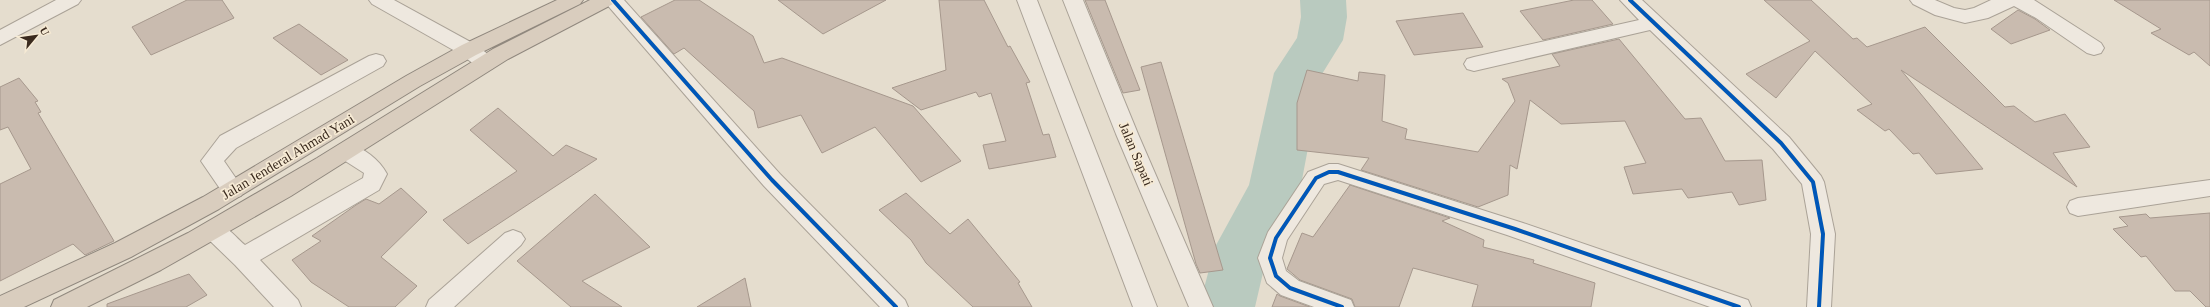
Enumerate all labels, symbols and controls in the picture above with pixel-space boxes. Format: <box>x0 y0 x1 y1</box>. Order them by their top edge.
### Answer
north arrow <box>16 16 56 56</box>
text: U <box>38 25 52 38</box>
street label: Jalan Jenderal Ahmad Yani <box>219 111 357 202</box>
street label: Jalan Sapati <box>1116 120 1156 188</box>

